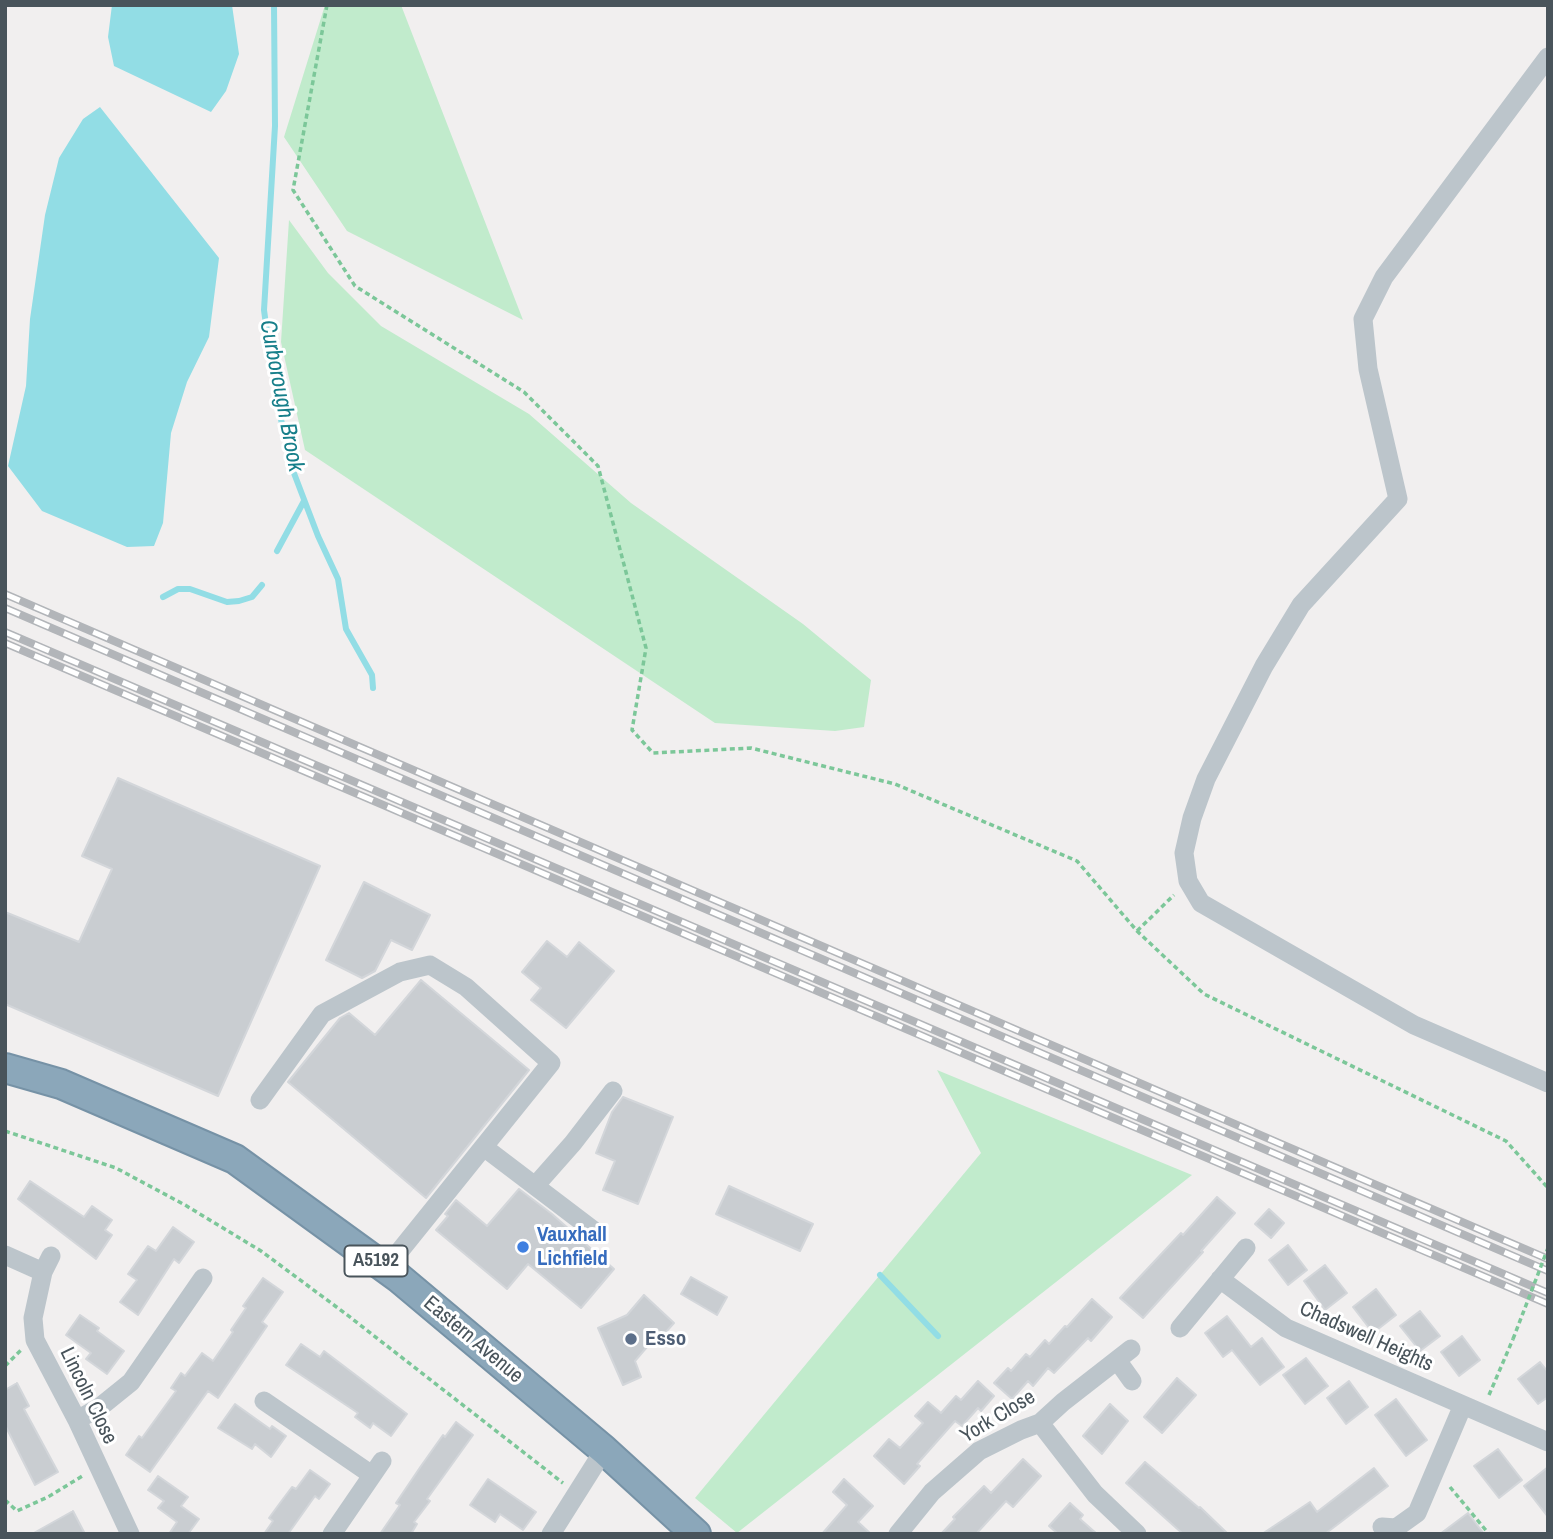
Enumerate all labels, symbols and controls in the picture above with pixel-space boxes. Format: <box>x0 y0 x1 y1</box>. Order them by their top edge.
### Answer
water label: Curborough Brook <box>253 318 309 474</box>
place label: Vauxhall Lichfield <box>537 1222 608 1272</box>
marker: Vauxhall Lichfield <box>515 1239 531 1255</box>
road number: A5192 <box>344 1246 408 1276</box>
street label: Eastern Avenue <box>418 1291 528 1389</box>
street label: Chadswell Heights <box>1295 1296 1437 1378</box>
place label: Esso <box>645 1326 686 1352</box>
marker: Esso <box>623 1331 639 1347</box>
street label: Lincoln Close <box>54 1344 122 1448</box>
street label: York Close <box>956 1385 1040 1449</box>

